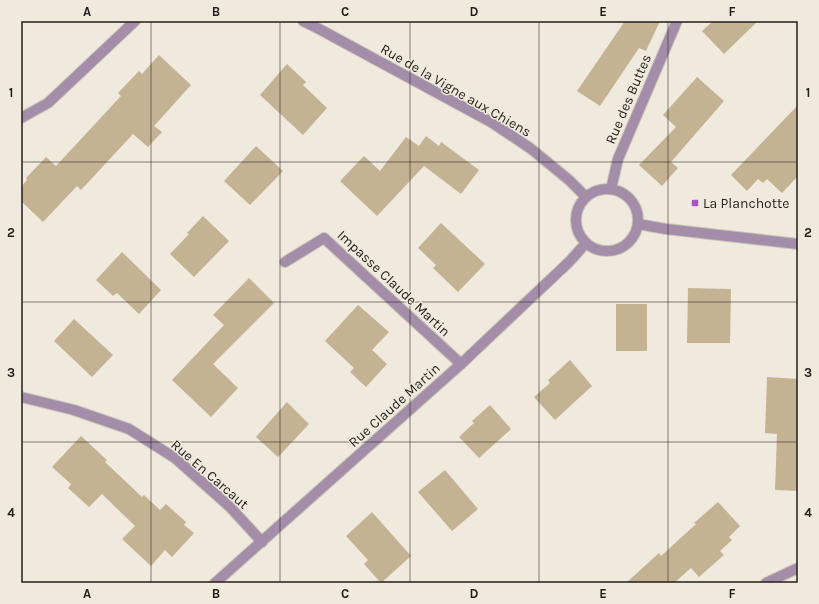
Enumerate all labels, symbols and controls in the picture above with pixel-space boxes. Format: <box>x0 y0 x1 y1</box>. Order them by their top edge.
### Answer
text: A <box>83 4 91 19</box>
text: B <box>212 4 220 19</box>
text: C <box>341 4 349 19</box>
text: D <box>470 4 479 19</box>
text: E <box>599 4 607 19</box>
text: F <box>728 4 736 19</box>
street label: Rue de la Vigne aux Chiens <box>377 40 534 141</box>
street label: Rue des Buttes <box>602 52 655 147</box>
text: 1 <box>9 85 13 100</box>
text: 1 <box>806 85 810 100</box>
place label: La Planchotte <box>703 195 789 212</box>
marker: La Planchotte <box>690 198 700 208</box>
text: 2 <box>7 225 15 240</box>
text: 2 <box>804 225 812 240</box>
street label: Impasse Claude Martin <box>334 227 454 340</box>
street label: Rue Claude Martin <box>345 360 444 451</box>
text: 3 <box>7 365 15 380</box>
text: 3 <box>804 365 812 380</box>
street label: Rue En Carcaut <box>167 436 252 513</box>
text: 4 <box>7 505 15 520</box>
text: 4 <box>804 505 812 520</box>
text: A <box>83 586 91 601</box>
text: B <box>212 586 220 601</box>
text: C <box>341 586 349 601</box>
text: D <box>470 586 479 601</box>
text: E <box>599 586 607 601</box>
text: F <box>728 586 736 601</box>

